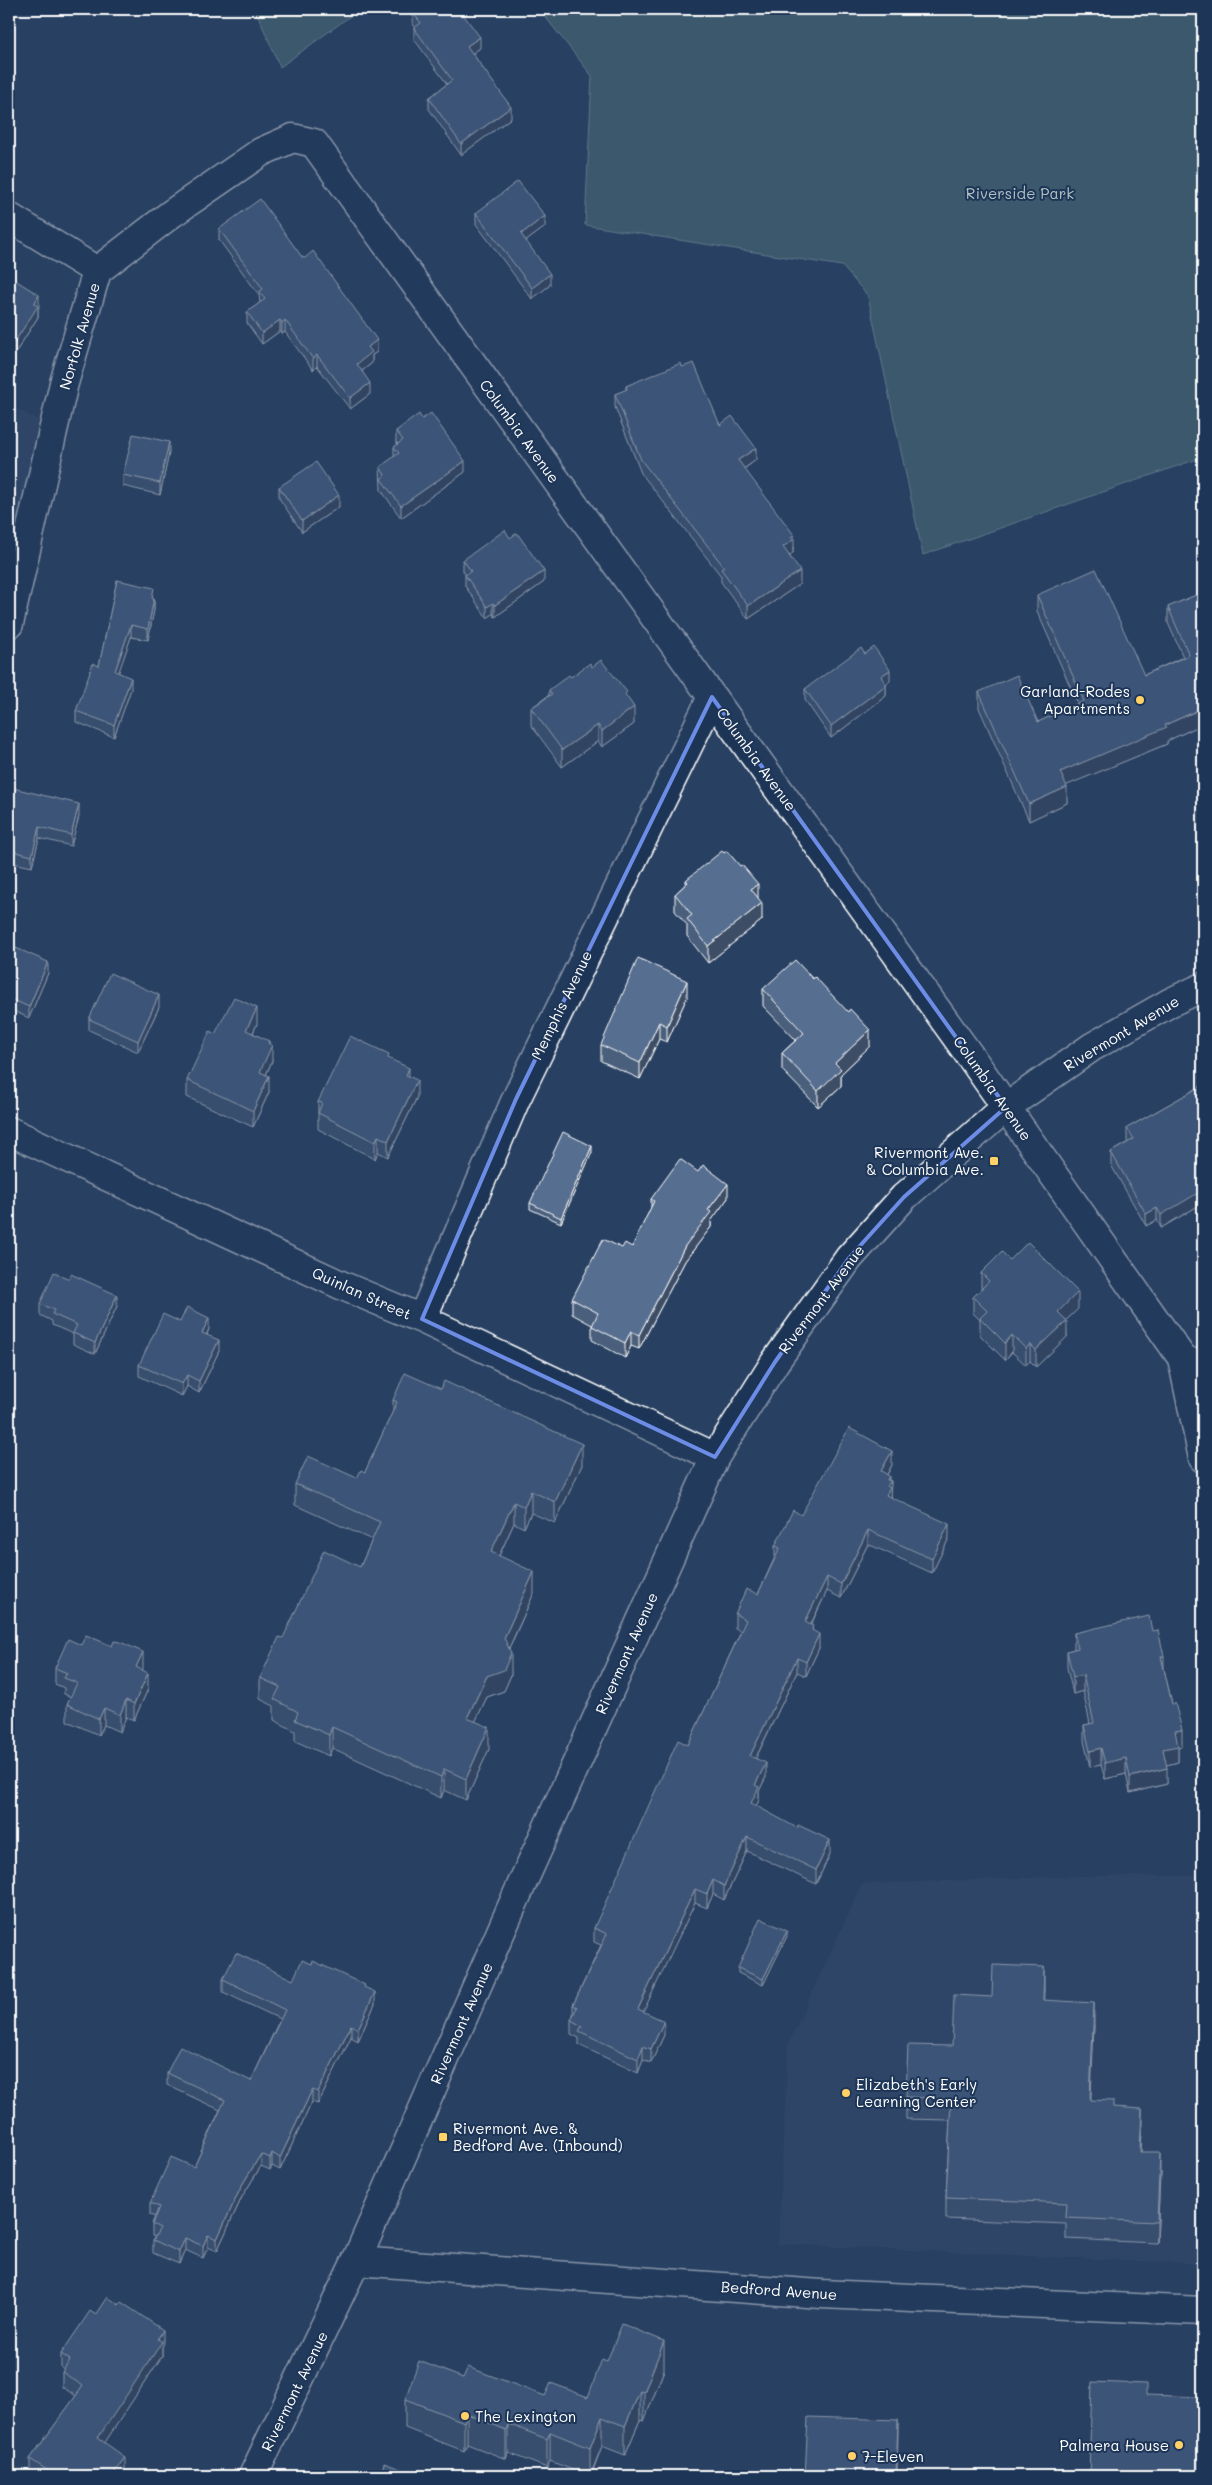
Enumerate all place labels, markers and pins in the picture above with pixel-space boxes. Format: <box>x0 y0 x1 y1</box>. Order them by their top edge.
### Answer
place label: Garland-Rodes Apartments <box>1020 681 1130 718</box>
marker: Garland-Rodes Apartments <box>1134 694 1146 706</box>
place label: Rivermont Ave. & Columbia Ave. <box>866 1142 984 1179</box>
marker: Rivermont Ave. & Columbia Ave. <box>988 1155 1000 1167</box>
place label: Elizabeth's Early Learning Center <box>856 2074 977 2111</box>
marker: Elizabeth's Early Learning Center <box>840 2087 852 2099</box>
place label: Rivermont Ave. & Bedford Ave. (Inbound) <box>453 2118 623 2155</box>
marker: Rivermont Ave. & Bedford Ave. (Inbound) <box>437 2131 449 2143</box>
place label: The Lexington <box>475 2406 576 2426</box>
marker: The Lexington <box>459 2410 471 2422</box>
place label: Palmera House <box>1059 2435 1169 2455</box>
marker: Palmera House <box>1173 2439 1185 2451</box>
place label: 7-Eleven <box>862 2446 924 2466</box>
marker: 7-Eleven <box>846 2450 858 2462</box>

